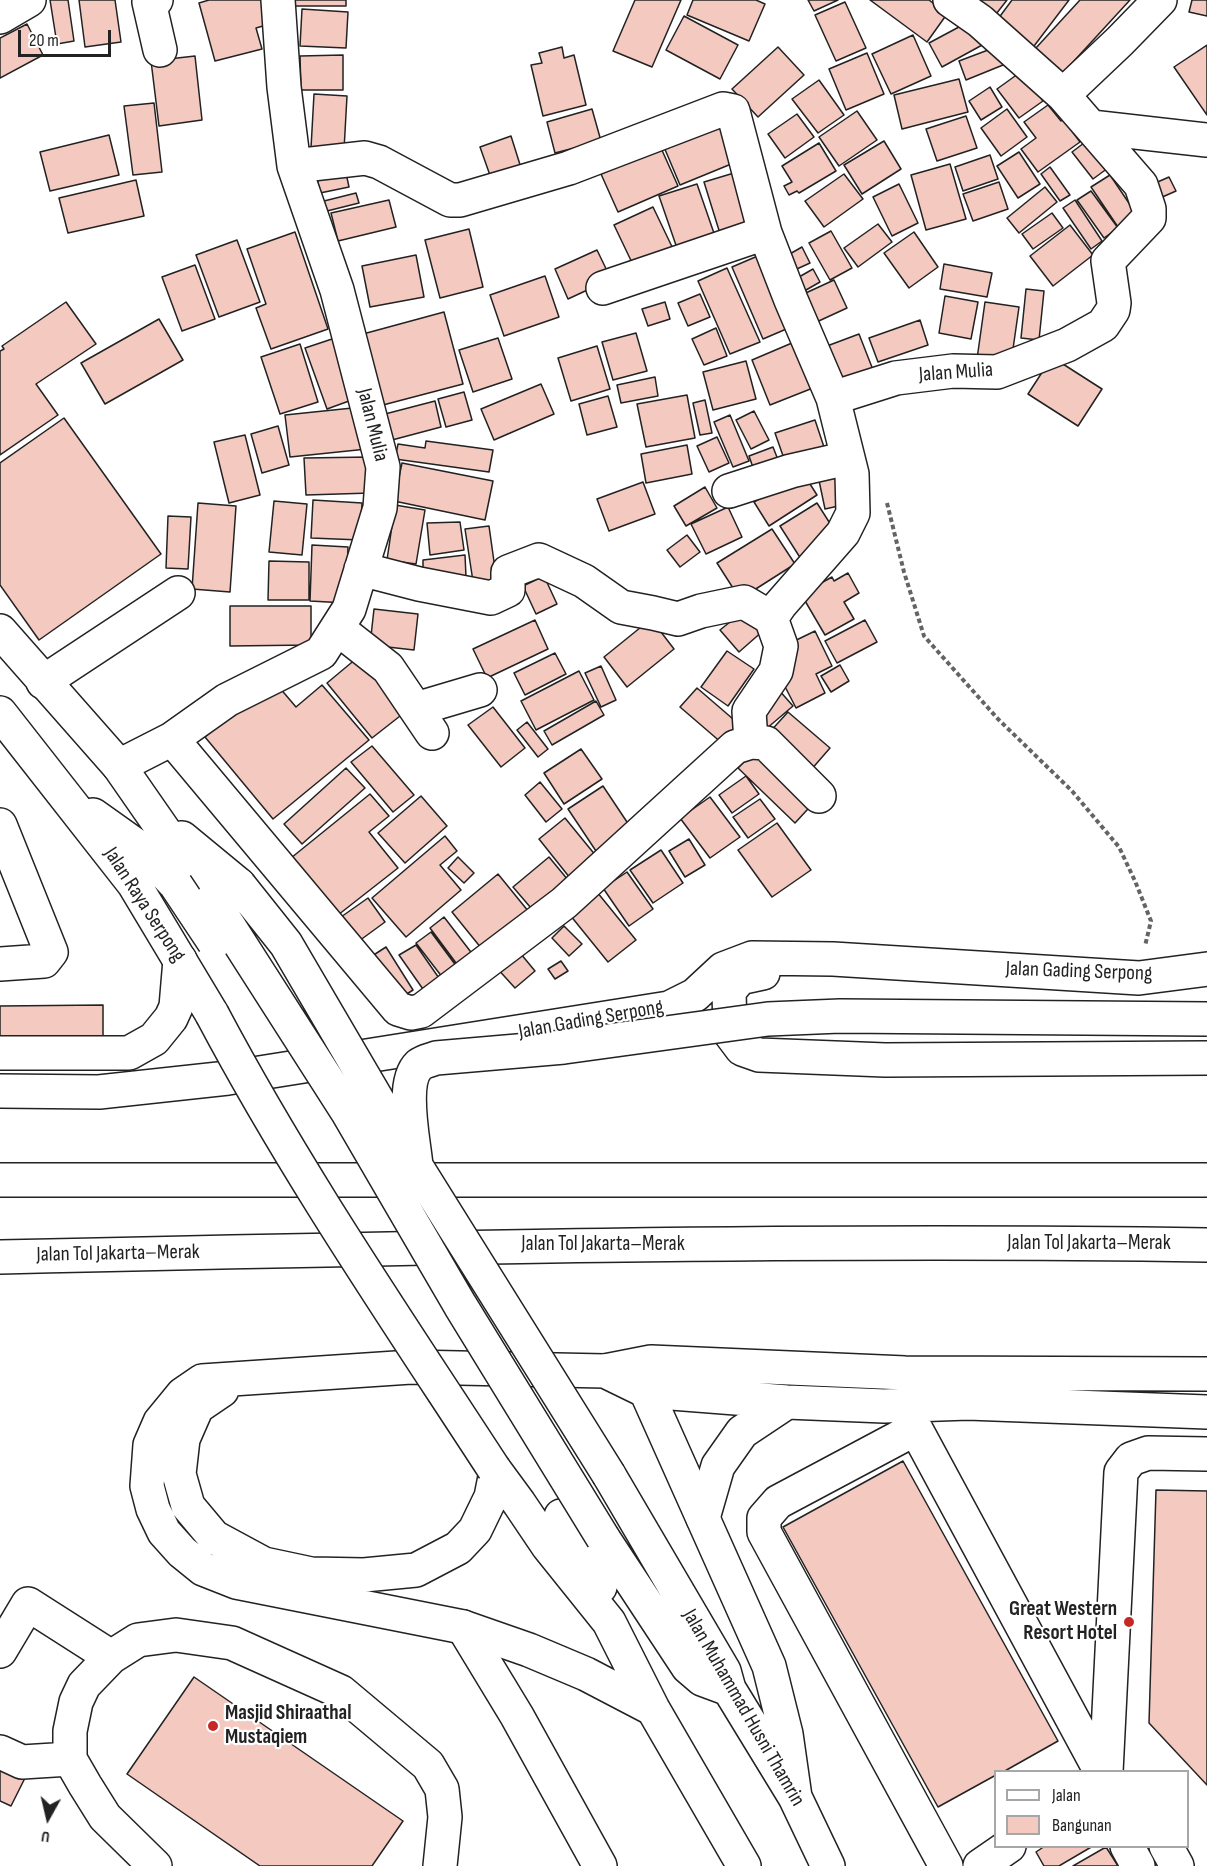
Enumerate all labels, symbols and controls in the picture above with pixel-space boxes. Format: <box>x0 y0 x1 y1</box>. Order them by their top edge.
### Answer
scale bar <box>21 18 114 56</box>
text: 20 m <box>29 30 59 51</box>
street label: Jalan Mulia <box>918 358 994 388</box>
street label: Jalan Mulia <box>351 386 393 464</box>
street label: Jalan Raya Serpong <box>98 843 190 967</box>
street label: Jalan Gading Serpong <box>1005 957 1153 987</box>
street label: Jalan Gading Serpong <box>517 995 665 1045</box>
street label: Jalan Tol Jakarta–Merak <box>1007 1231 1171 1257</box>
street label: Jalan Tol Jakarta–Merak <box>521 1232 685 1258</box>
street label: Jalan Tol Jakarta–Merak <box>36 1240 200 1268</box>
place label: Great Western Resort Hotel <box>1009 1597 1117 1647</box>
street label: Jalan Muhammad Husni Thamrin <box>676 1605 810 1811</box>
marker: Great Western Resort Hotel <box>1122 1615 1136 1629</box>
place label: Masjid Shiraathal Mustaqiem <box>225 1701 351 1751</box>
marker: Masjid Shiraathal Mustaqiem <box>206 1719 220 1733</box>
legend <box>994 1770 1189 1848</box>
text: Jalan <box>1052 1785 1081 1806</box>
north arrow <box>18 1788 78 1848</box>
text: Bangunan <box>1052 1815 1112 1836</box>
text: U <box>40 1826 51 1846</box>

